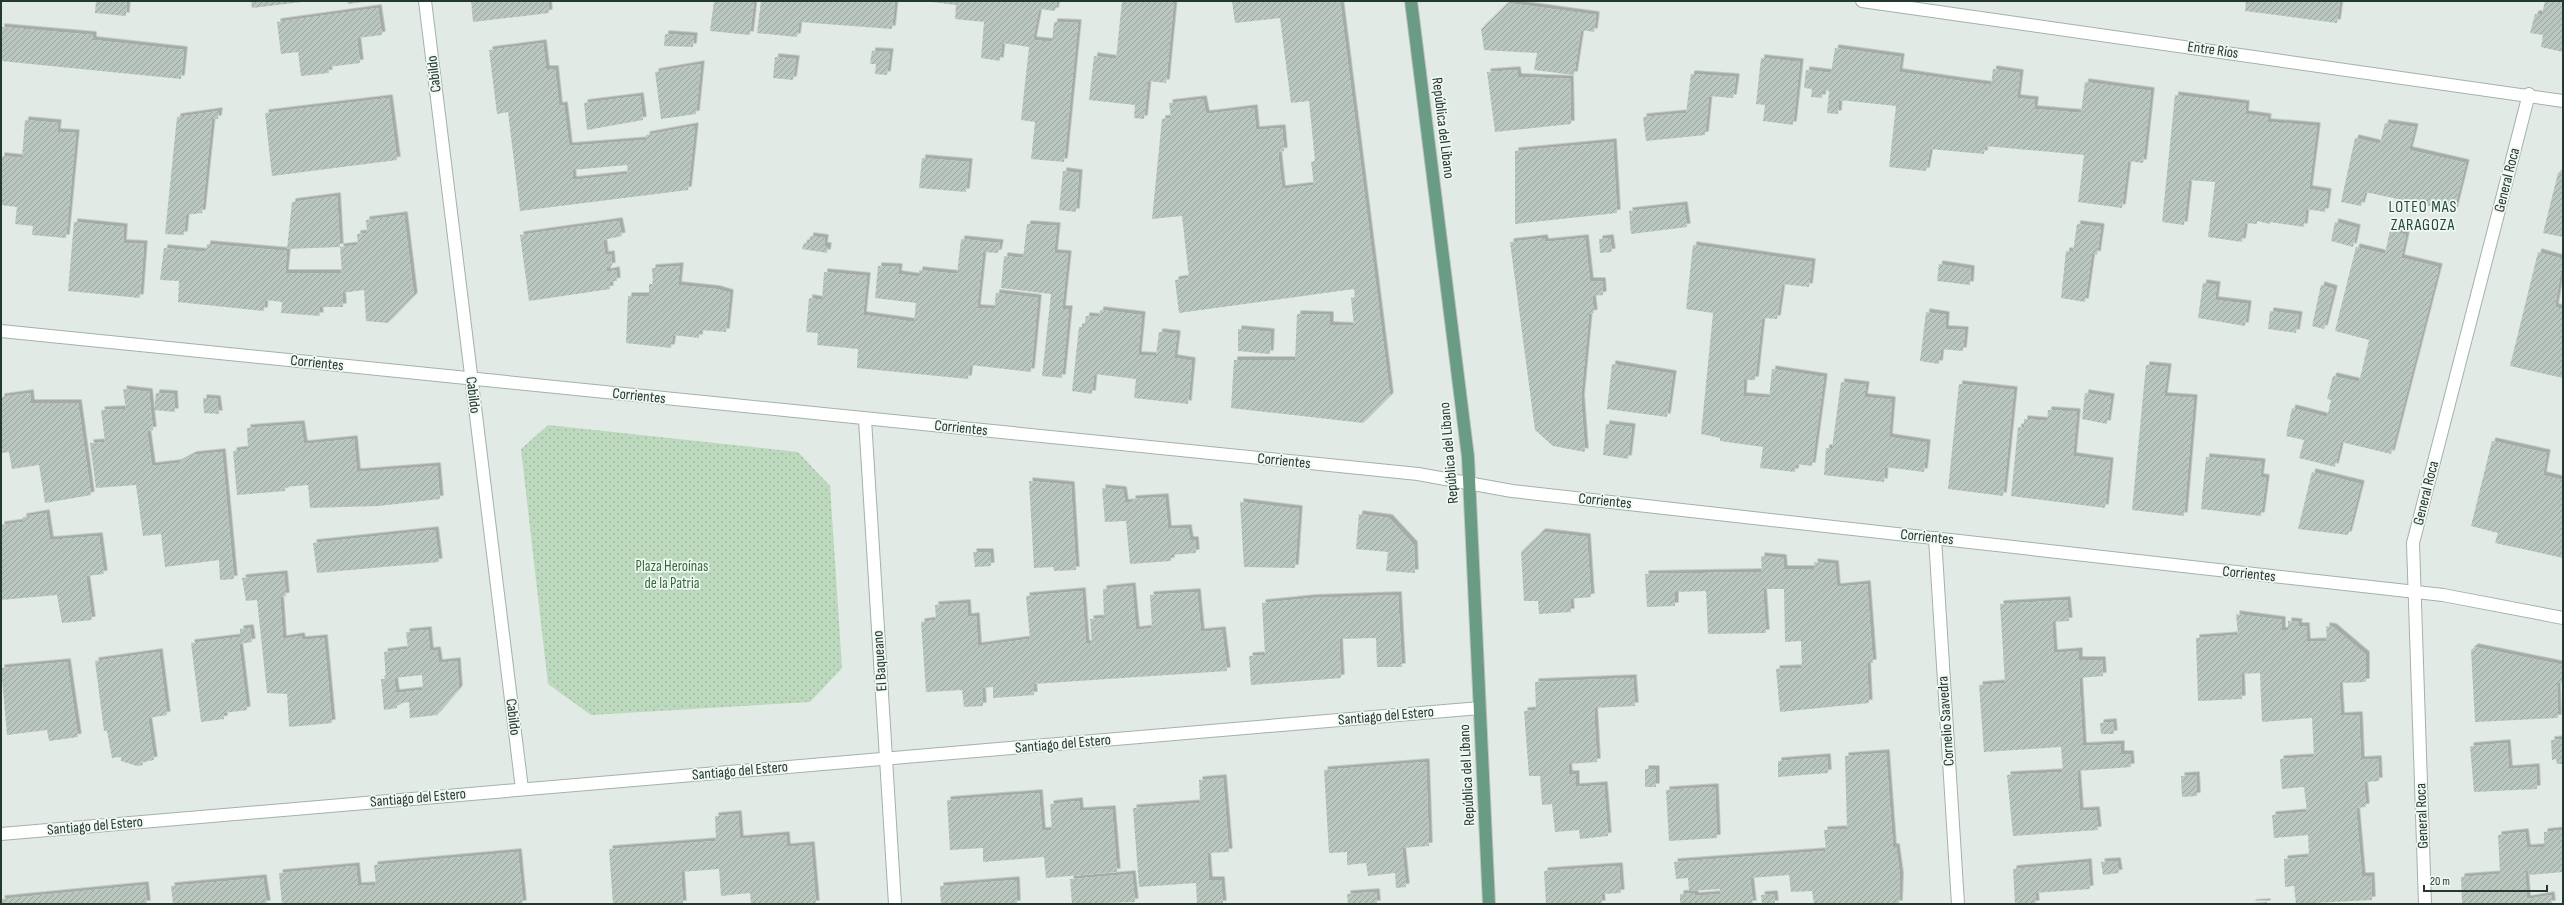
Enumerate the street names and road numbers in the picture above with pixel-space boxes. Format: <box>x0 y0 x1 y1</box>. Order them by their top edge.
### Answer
street label: Entre Ríos <box>2186 37 2240 63</box>
street label: Cabildo <box>422 54 446 94</box>
street label: República del Líbano <box>1427 76 1459 180</box>
street label: General Roca <box>2490 146 2524 214</box>
street label: Corrientes <box>290 351 344 375</box>
street label: Cabildo <box>461 375 485 415</box>
street label: Corrientes <box>612 384 666 408</box>
street label: República del Líbano <box>1435 401 1463 505</box>
street label: Corrientes <box>934 416 988 440</box>
street label: Corrientes <box>1257 449 1311 473</box>
street label: General Roca <box>2409 459 2443 527</box>
street label: Corrientes <box>1578 489 1632 513</box>
street label: Corrientes <box>1900 525 1954 549</box>
street label: Corrientes <box>2222 562 2276 586</box>
street label: El Baqueano <box>868 630 892 692</box>
street label: Cornelio Saavedra <box>1933 675 1959 767</box>
street label: Cabildo <box>501 697 525 737</box>
street label: Santiago del Estero <box>1337 702 1435 730</box>
street label: República del Líbano <box>1455 724 1479 826</box>
street label: Santiago del Estero <box>1014 730 1112 758</box>
street label: Santiago del Estero <box>691 757 789 785</box>
street label: General Roca <box>2411 783 2433 849</box>
street label: Santiago del Estero <box>369 784 467 812</box>
street label: Santiago del Estero <box>46 812 144 840</box>

